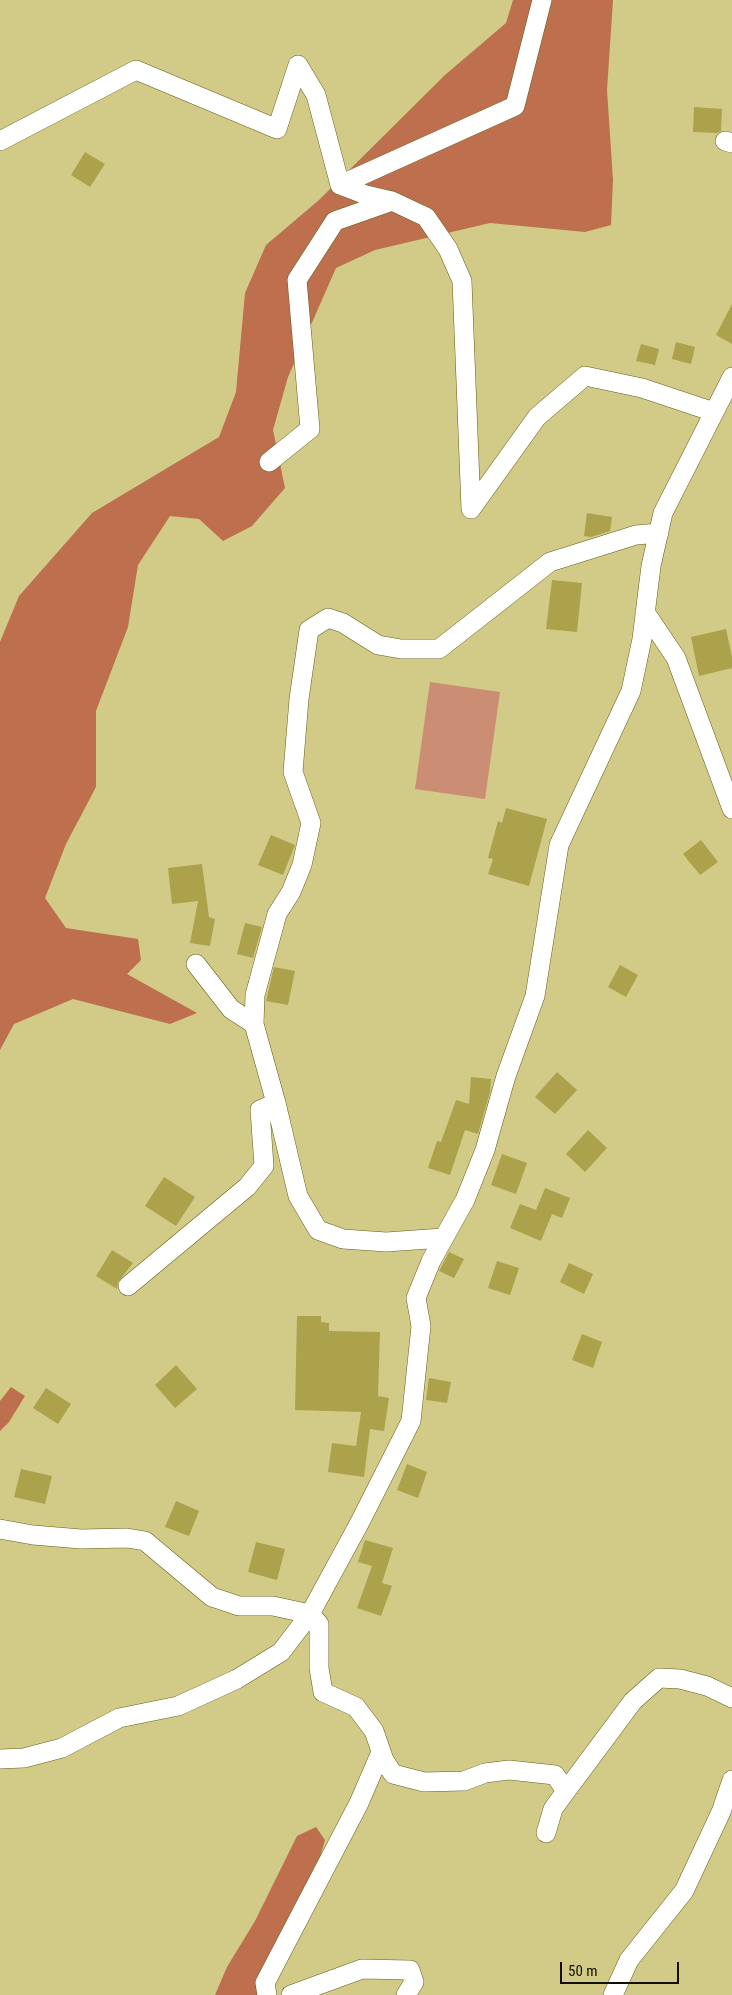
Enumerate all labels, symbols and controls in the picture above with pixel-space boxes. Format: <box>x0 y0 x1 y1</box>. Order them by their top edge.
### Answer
scale bar <box>562 1952 681 1984</box>
text: 50 m <box>568 1962 598 1980</box>

